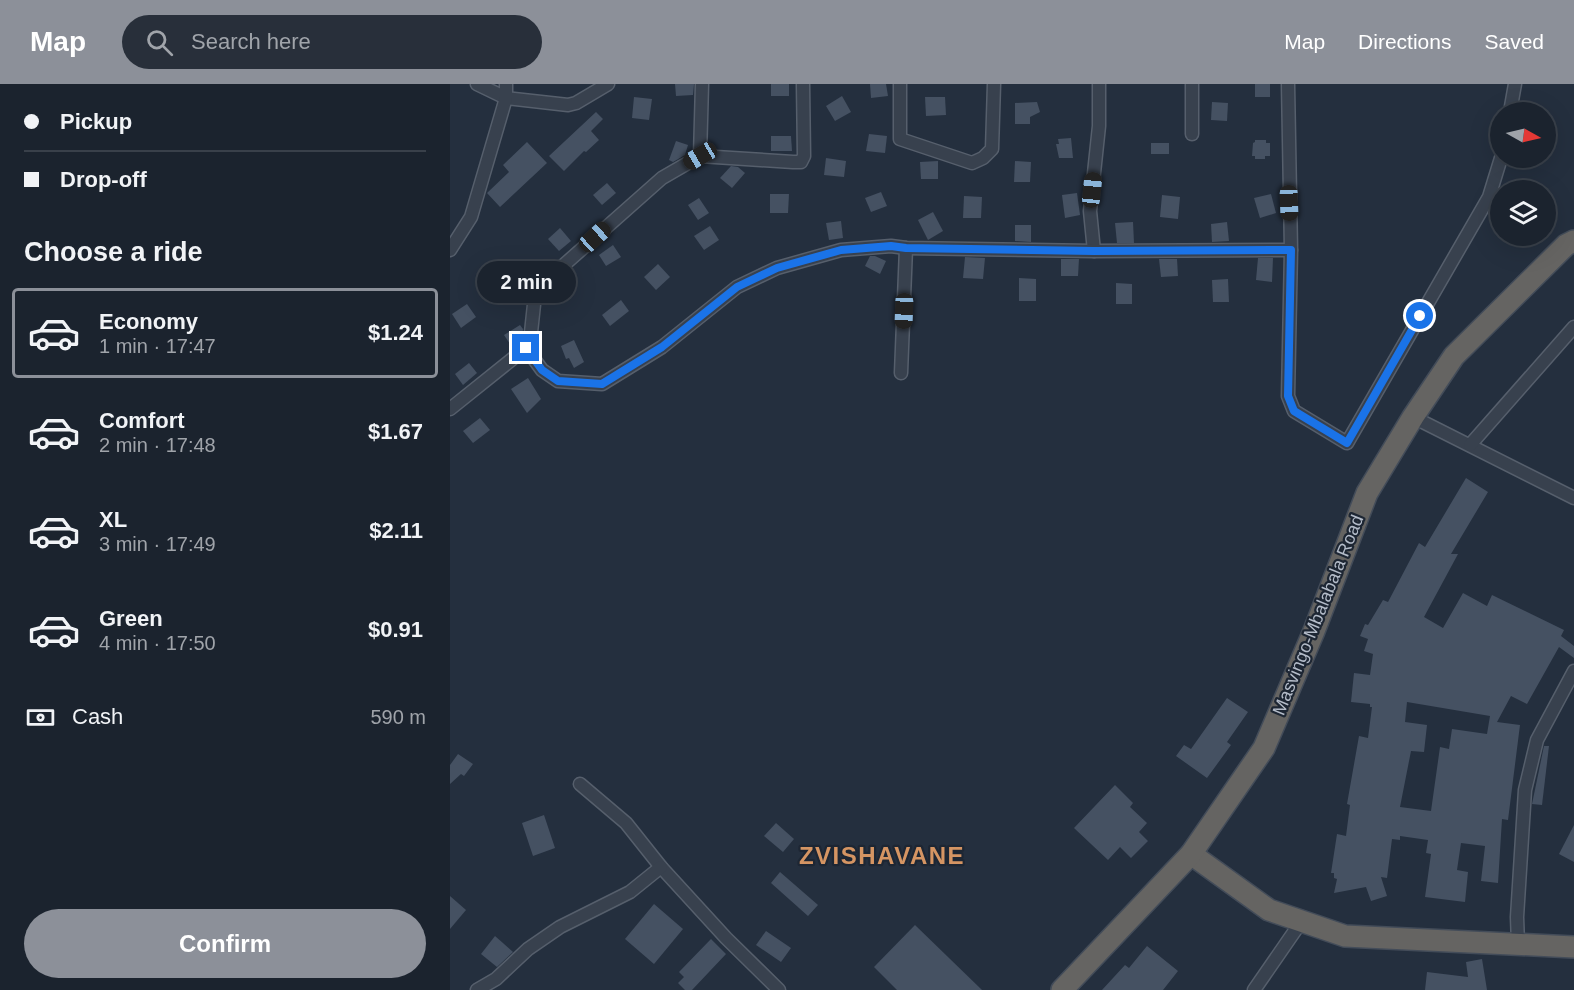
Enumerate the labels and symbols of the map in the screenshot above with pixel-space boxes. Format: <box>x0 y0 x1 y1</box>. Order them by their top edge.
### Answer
north arrow <box>1490 102 1556 168</box>
car <box>680 139 720 173</box>
car <box>1081 171 1103 209</box>
car <box>1279 185 1299 221</box>
car <box>576 218 614 256</box>
callout: 2 min <box>476 261 575 303</box>
car <box>894 293 914 329</box>
route start <box>1406 302 1433 329</box>
route end <box>512 334 539 361</box>
street label: Masvingo-Mbalabala Road <box>1269 512 1367 718</box>
district label: ZVISHAVANE <box>799 842 965 869</box>

